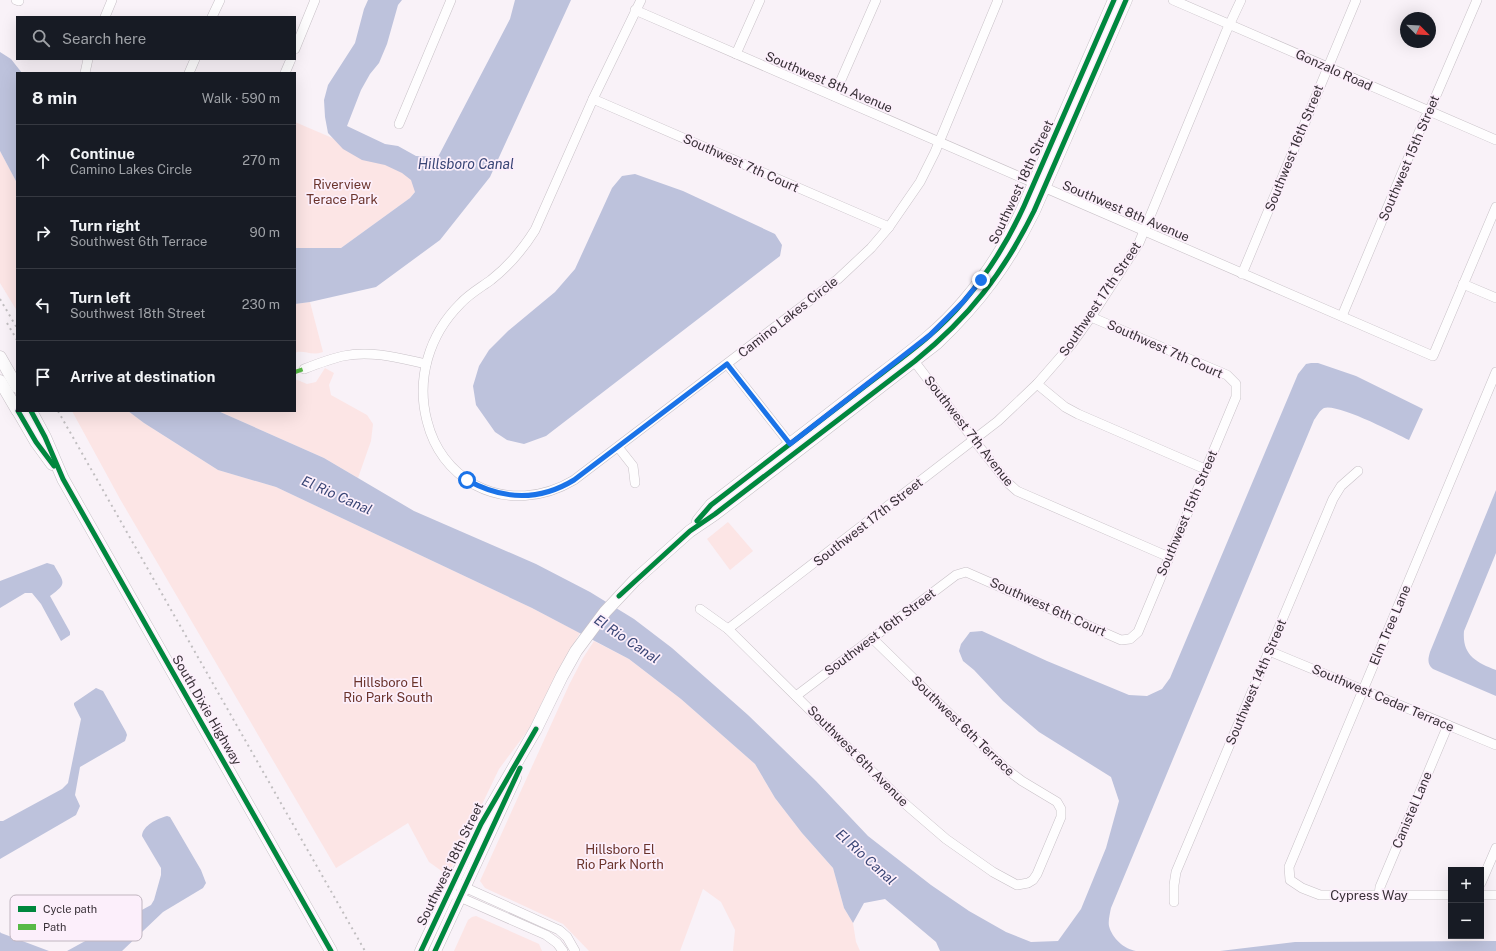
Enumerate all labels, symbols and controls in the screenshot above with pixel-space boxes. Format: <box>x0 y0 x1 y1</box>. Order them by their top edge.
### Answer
north arrow <box>1400 12 1436 48</box>
search box <box>16 16 296 60</box>
icon: search <box>30 27 52 49</box>
text: Search here <box>62 30 146 47</box>
street label: Gonzalo Road <box>1293 46 1375 94</box>
street label: Southwest 8th Avenue <box>763 48 895 116</box>
street label: Southwest 16th Street <box>1262 83 1326 213</box>
text: 8 min <box>32 88 77 108</box>
text: Walk · 590 m <box>202 91 280 106</box>
street label: Southwest 15th Street <box>1376 93 1442 223</box>
street label: Southwest 18th Street <box>986 118 1056 246</box>
street label: Southwest 7th Court <box>681 131 801 195</box>
text: Continue <box>70 145 135 162</box>
icon: ahead <box>32 150 54 172</box>
text: 270 m <box>242 153 280 168</box>
water label: Hillsboro Canal <box>418 156 514 172</box>
text: Camino Lakes Circle <box>70 162 192 177</box>
park label: Riverview Terace Park <box>306 177 378 207</box>
street label: Southwest 8th Avenue <box>1060 177 1192 245</box>
text: Turn right <box>70 217 140 234</box>
icon: right <box>32 222 54 244</box>
text: 90 m <box>250 225 280 240</box>
text: Southwest 6th Terrace <box>70 234 207 249</box>
street label: Southwest 17th Street <box>1056 239 1144 359</box>
route end <box>972 271 990 289</box>
street label: Camino Lakes Circle <box>735 273 841 361</box>
text: Turn left <box>70 289 131 306</box>
icon: left <box>32 294 54 316</box>
text: 230 m <box>242 297 280 312</box>
text: Southwest 18th Street <box>70 306 205 321</box>
street label: Southwest 7th Court <box>1105 317 1225 381</box>
icon: arrive <box>32 366 54 388</box>
text: Arrive at destination <box>70 368 215 385</box>
street label: Southwest 7th Avenue <box>921 373 1017 489</box>
street label: Southwest 15th Street <box>1154 448 1220 578</box>
route start <box>458 471 476 489</box>
water label: El Rio Canal <box>299 472 375 518</box>
street label: Southwest 17th Street <box>810 475 926 569</box>
street label: Southwest 6th Court <box>988 575 1108 639</box>
street label: Elm Tree Lane <box>1366 583 1414 667</box>
street label: Southwest 16th Street <box>822 585 938 679</box>
water label: El Rio Canal <box>591 611 663 667</box>
street label: Southwest 14th Street <box>1223 617 1289 747</box>
street label: South Dixie Highway <box>169 652 245 768</box>
street label: Southwest Cedar Terrace <box>1310 661 1456 735</box>
street label: Southwest 6th Terrace <box>908 673 1018 779</box>
park label: Hillsboro El Rio Park South <box>343 675 433 705</box>
street label: Southwest 6th Avenue <box>804 702 912 810</box>
street label: Canistel Lane <box>1389 769 1435 851</box>
street label: Southwest 18th Street <box>414 800 486 928</box>
water label: El Rio Canal <box>833 826 899 888</box>
park label: Hillsboro El Rio Park North <box>576 842 664 872</box>
map controls <box>1448 867 1484 939</box>
button: + <box>1448 867 1484 903</box>
street label: Cypress Way <box>1330 888 1408 903</box>
legend <box>10 895 142 941</box>
text: Cycle path <box>43 903 97 915</box>
button: − <box>1448 903 1484 939</box>
text: Path <box>43 921 66 933</box>

